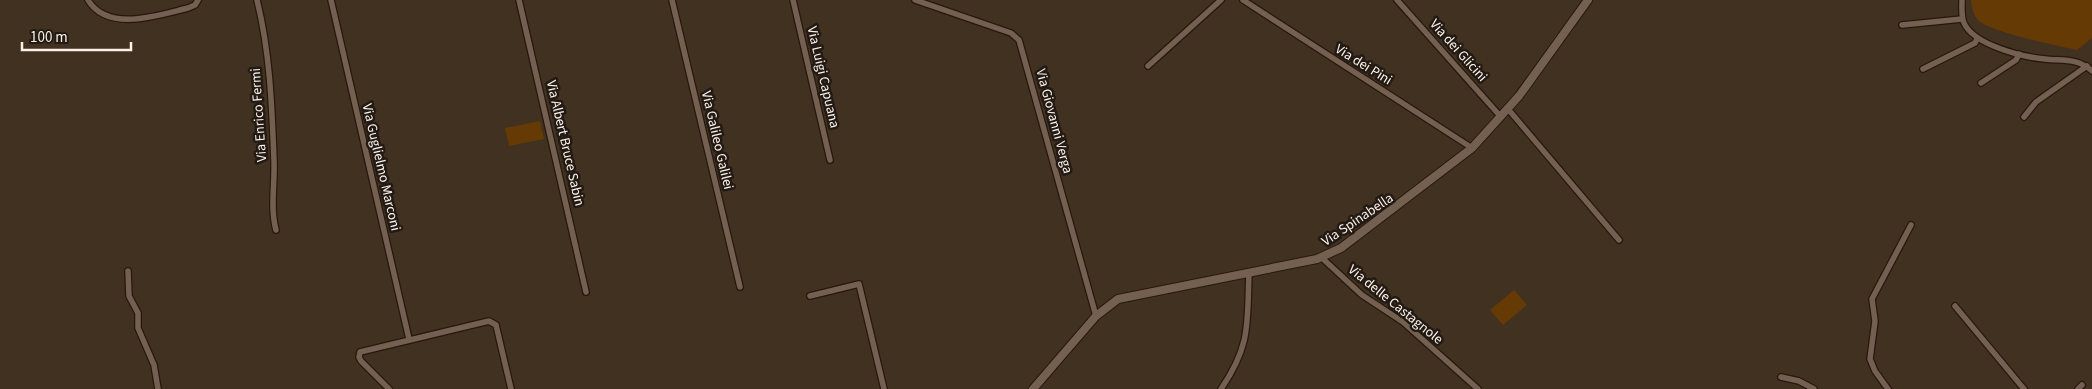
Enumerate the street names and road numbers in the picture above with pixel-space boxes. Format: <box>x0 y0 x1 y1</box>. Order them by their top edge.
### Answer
street label: Via dei Glicini <box>1425 15 1492 86</box>
street label: Via Luigi Capuana <box>802 24 844 130</box>
street label: Via dei Pini <box>1331 39 1396 90</box>
street label: Via Enrico Fermi <box>246 67 272 162</box>
street label: Via Giovanni Verga <box>1030 67 1078 176</box>
street label: Via Albert Bruce Sabin <box>541 78 589 208</box>
street label: Via Galileo Galilei <box>696 89 738 192</box>
street label: Via Guglielmo Marconi <box>357 102 405 233</box>
street label: Via Spinabella <box>1318 188 1397 251</box>
street label: Via delle Castagnole <box>1344 260 1447 349</box>

